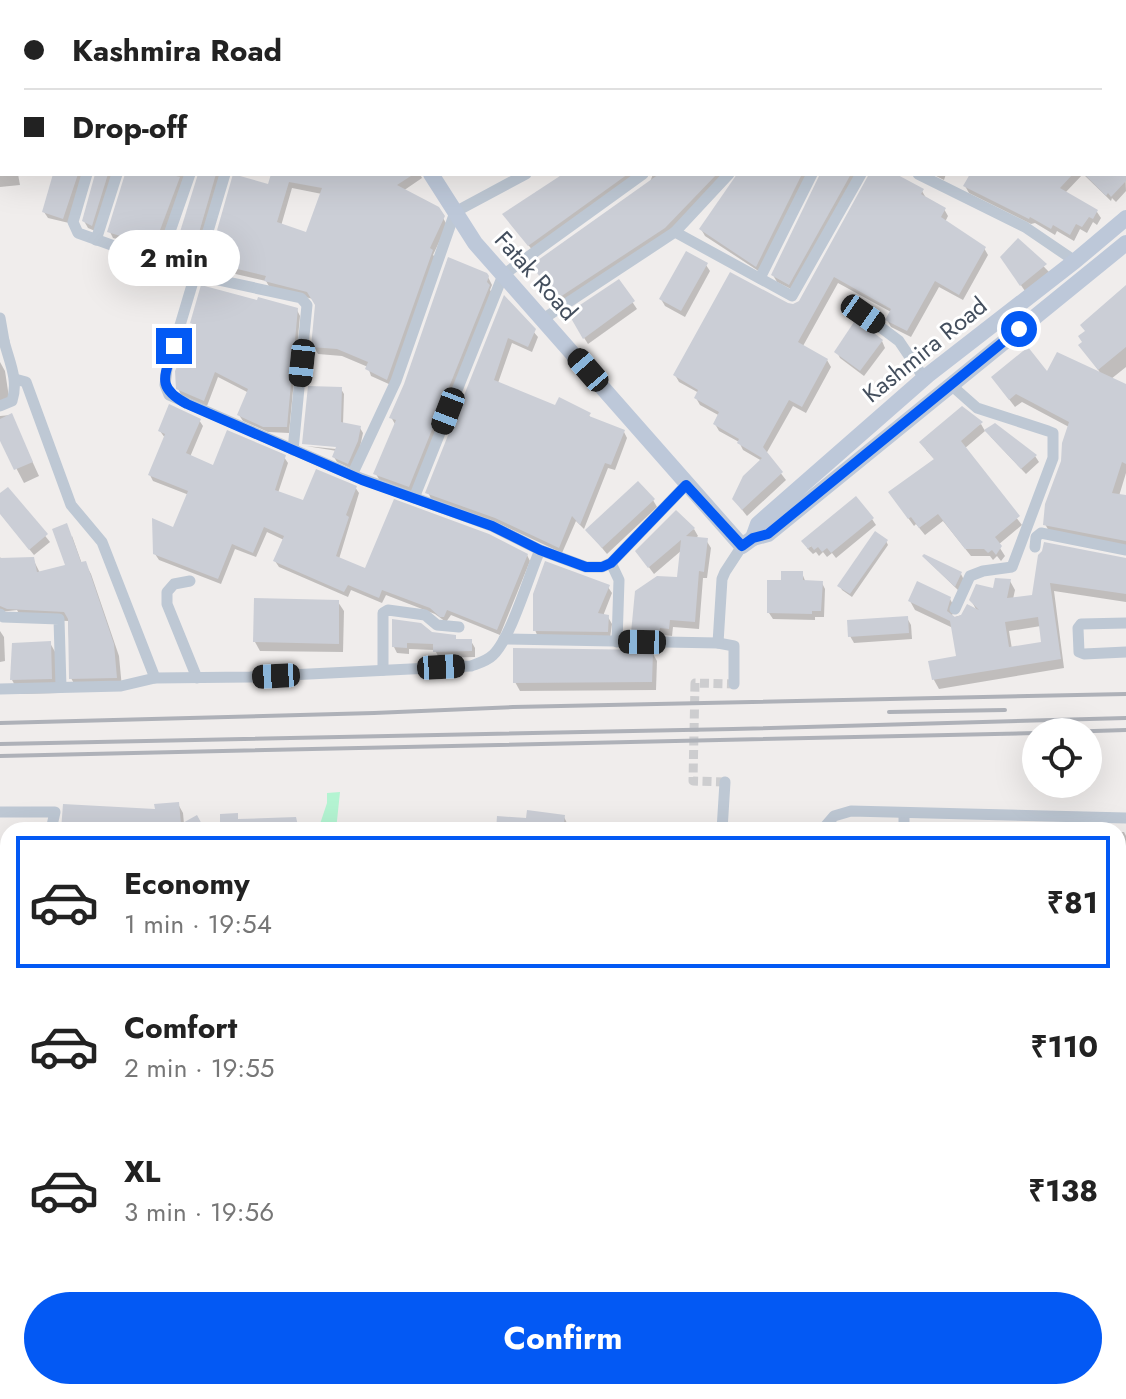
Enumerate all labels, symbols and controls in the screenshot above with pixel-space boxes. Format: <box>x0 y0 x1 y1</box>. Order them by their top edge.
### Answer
text: Kashmira Road <box>72 29 282 72</box>
text: Drop-off <box>72 106 187 149</box>
street label: Fatak Road <box>487 223 586 328</box>
callout: 2 min <box>108 230 240 286</box>
text: 2 min <box>140 239 208 277</box>
street label: Kashmira Road <box>855 288 994 411</box>
car <box>836 290 890 338</box>
route start <box>1001 311 1037 347</box>
route end <box>156 328 192 364</box>
car <box>288 338 316 388</box>
car <box>563 344 613 396</box>
car <box>428 384 468 438</box>
car <box>618 630 666 654</box>
car <box>416 654 466 680</box>
car <box>251 663 301 689</box>
map controls <box>1022 718 1102 798</box>
button: locate <box>1022 718 1102 798</box>
text: Economy <box>124 862 250 905</box>
icon: car <box>28 866 100 938</box>
text: ₹81 <box>1047 881 1098 924</box>
text: 1 min · 19:54 <box>124 905 272 943</box>
text: Comfort <box>124 1006 237 1049</box>
icon: car <box>28 1010 100 1082</box>
text: ₹110 <box>1030 1025 1098 1068</box>
text: 2 min · 19:55 <box>124 1049 275 1087</box>
text: XL <box>124 1150 160 1193</box>
icon: car <box>28 1154 100 1226</box>
text: ₹138 <box>1028 1169 1098 1212</box>
text: 3 min · 19:56 <box>124 1193 274 1231</box>
button: Confirm <box>24 1292 1102 1384</box>

